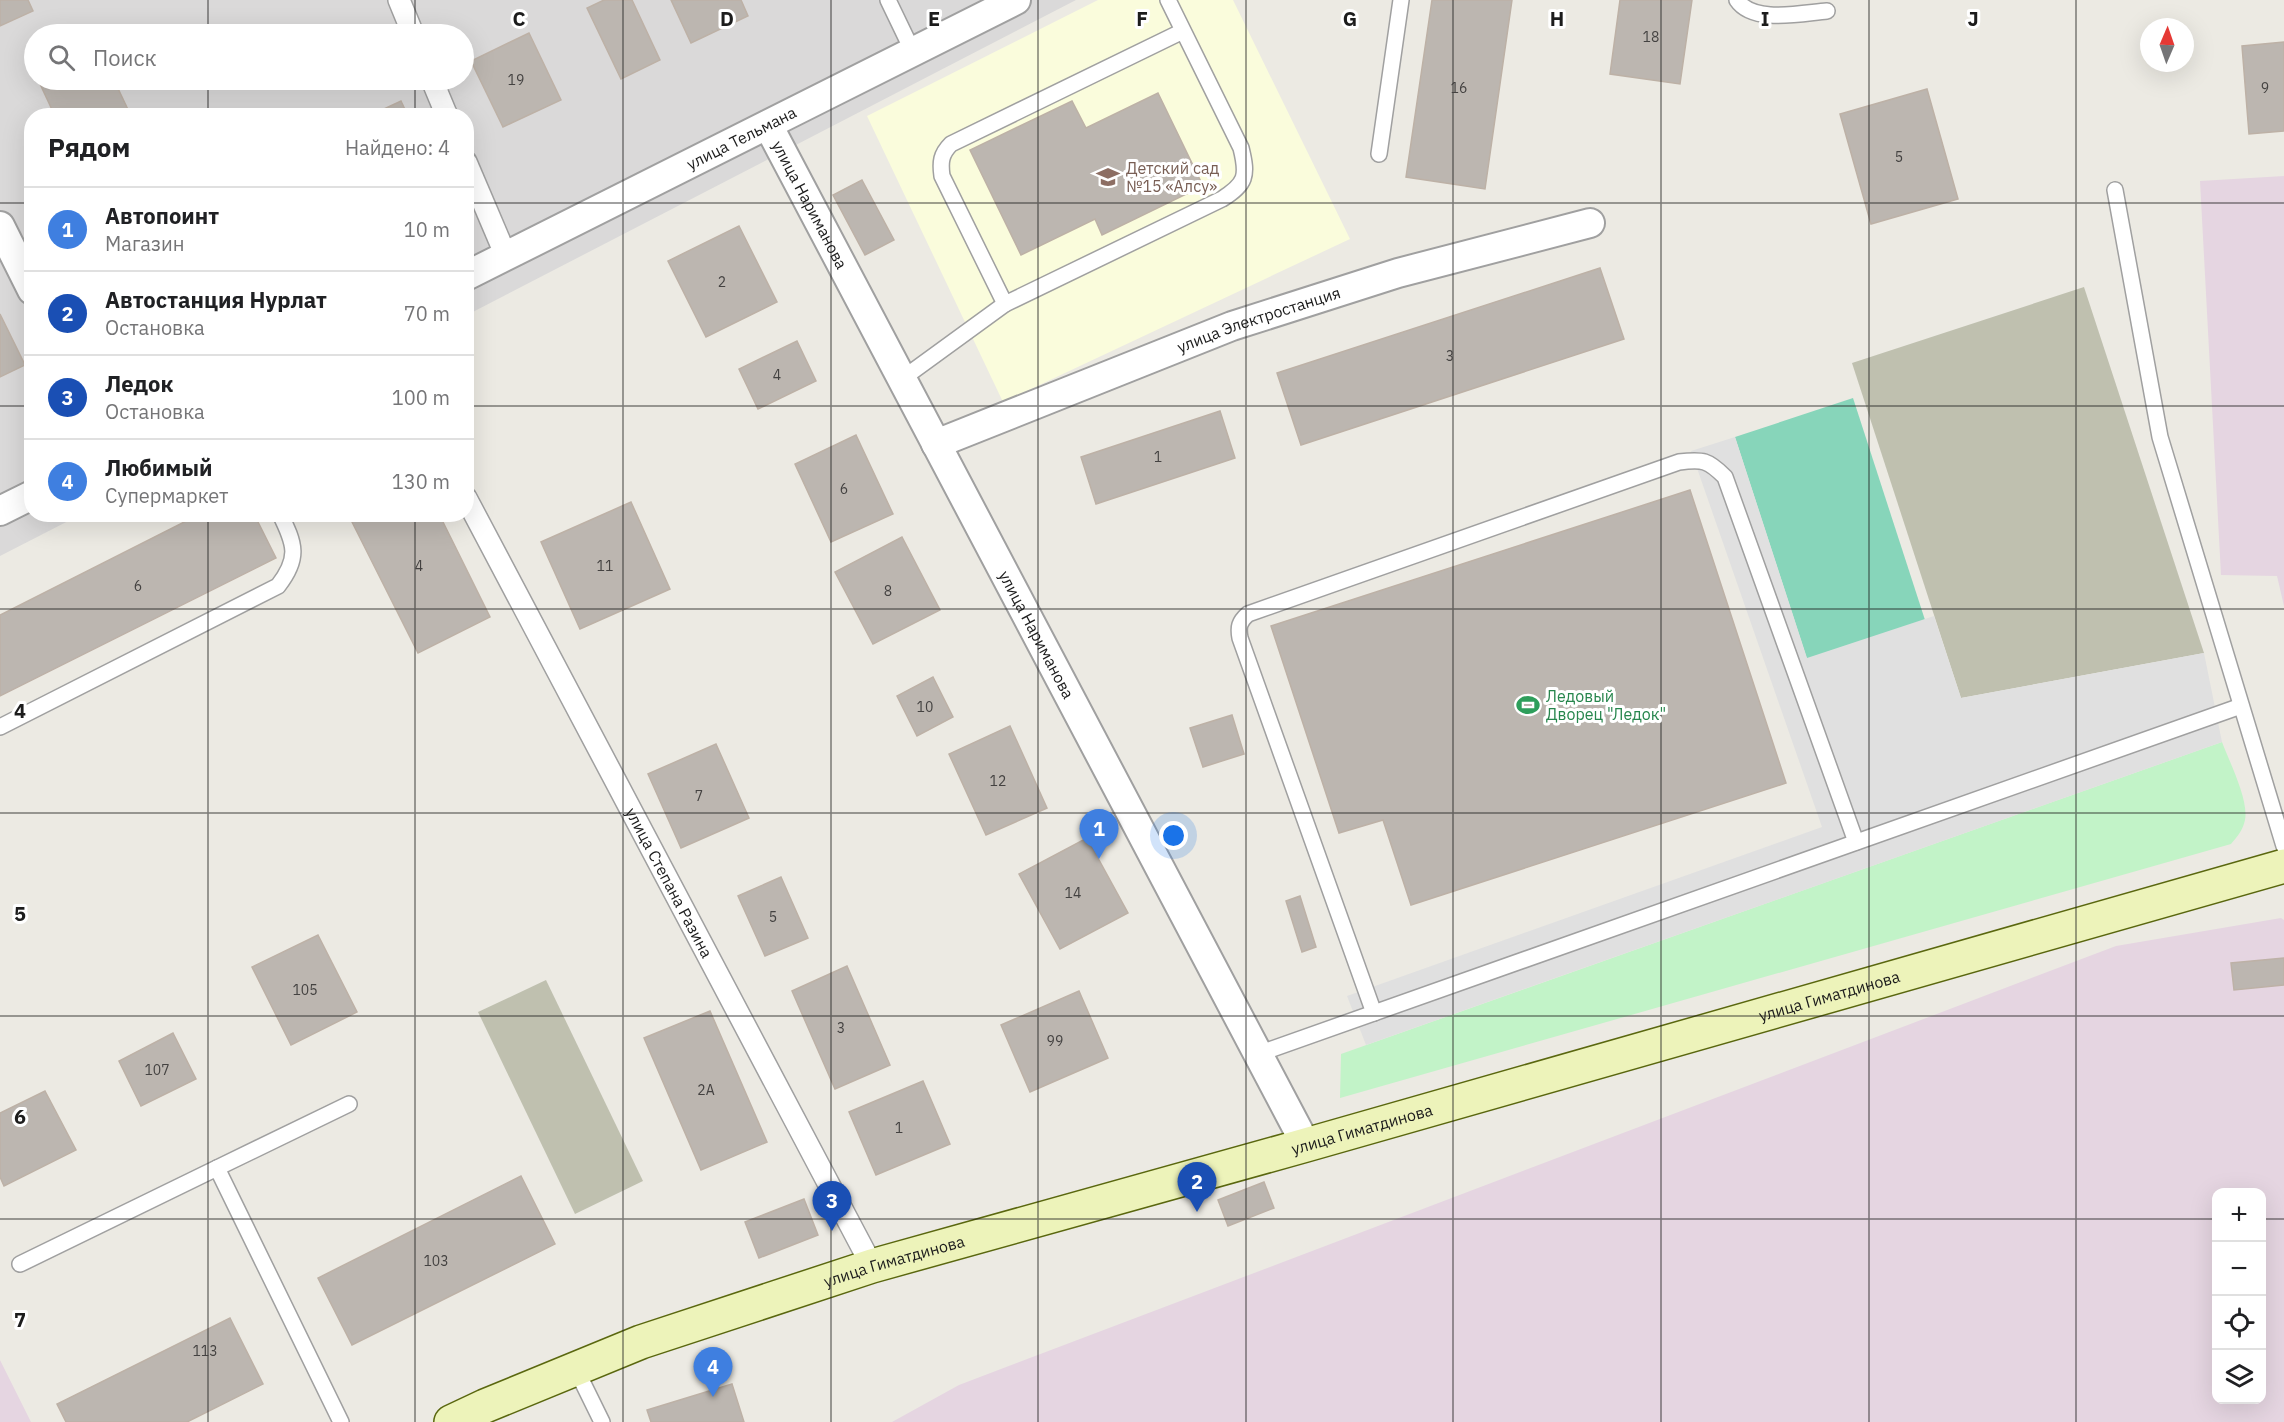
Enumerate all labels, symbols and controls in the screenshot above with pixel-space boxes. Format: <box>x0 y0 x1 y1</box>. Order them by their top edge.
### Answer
text: C <box>512 5 526 32</box>
text: D <box>720 5 734 32</box>
text: E <box>928 5 940 32</box>
text: F <box>1136 5 1148 32</box>
text: G <box>1343 5 1357 32</box>
text: H <box>1550 5 1564 32</box>
text: I <box>1761 5 1769 32</box>
text: J <box>1967 5 1979 32</box>
north arrow <box>2140 18 2194 72</box>
search box <box>24 24 474 90</box>
house number: 18 <box>1643 28 1659 46</box>
icon: search <box>45 41 78 74</box>
text: Поиск <box>93 43 157 72</box>
house number: 19 <box>508 71 524 89</box>
house number: 16 <box>1451 79 1467 97</box>
house number: 9 <box>2261 79 2269 97</box>
street label: улица Тельмана <box>683 102 800 174</box>
text: Рядом <box>48 130 130 164</box>
text: Найдено: 4 <box>345 134 450 161</box>
street label: улица Нариманова <box>768 137 852 273</box>
house number: 5 <box>1895 148 1903 166</box>
place label: Детский сад №15 «Алсу» <box>1126 158 1220 196</box>
school or university icon: Детский сад №15 «Алсу» <box>1095 164 1121 190</box>
text: Автопоинт <box>105 201 219 230</box>
text: 1 <box>62 216 74 243</box>
text: 10 m <box>404 216 450 243</box>
text: Магазин <box>105 230 185 257</box>
house number: 2 <box>718 273 726 291</box>
street label: улица Электростанция <box>1174 282 1343 357</box>
text: Автостанция Нурлат <box>105 285 327 314</box>
text: 2 <box>62 300 74 327</box>
text: 70 m <box>404 300 450 327</box>
text: Остановка <box>105 314 205 341</box>
house number: 3 <box>1446 347 1454 365</box>
house number: 4 <box>773 366 781 384</box>
text: Ледок <box>105 369 173 398</box>
text: 3 <box>62 384 74 411</box>
text: 100 m <box>392 384 450 411</box>
text: Остановка <box>105 398 205 425</box>
house number: 1 <box>1154 448 1162 466</box>
text: Любимый <box>105 453 213 482</box>
text: 4 <box>62 468 74 495</box>
text: 130 m <box>392 468 450 495</box>
house number: 6 <box>840 480 848 498</box>
text: Супермаркет <box>105 482 228 509</box>
house number: 4 <box>415 557 423 575</box>
house number: 11 <box>597 557 613 575</box>
street label: улица Нариманова <box>995 567 1079 702</box>
house number: 6 <box>134 577 142 595</box>
house number: 8 <box>884 582 892 600</box>
place label: Ледовый Дворец "Ледок" <box>1546 686 1666 724</box>
sports icon: Ледовый Дворец "Ледок" <box>1515 692 1541 718</box>
text: 4 <box>14 697 26 724</box>
house number: 10 <box>917 698 933 716</box>
house number: 12 <box>990 772 1006 790</box>
house number: 7 <box>695 787 703 805</box>
street label: улица Степана Разина <box>621 804 717 962</box>
pin: 1 <box>1080 810 1118 859</box>
your location <box>1159 821 1188 850</box>
house number: 14 <box>1065 884 1081 902</box>
text: 5 <box>14 900 26 927</box>
house number: 5 <box>769 908 777 926</box>
street label: улица Гиматдинова <box>1756 966 1903 1025</box>
house number: 105 <box>292 981 318 999</box>
house number: 3 <box>837 1019 845 1037</box>
house number: 99 <box>1047 1032 1063 1050</box>
house number: 107 <box>144 1061 170 1079</box>
house number: 2А <box>697 1081 715 1099</box>
street label: улица Гиматдинова <box>1289 1099 1435 1159</box>
text: 6 <box>14 1103 26 1130</box>
house number: 1 <box>895 1119 903 1137</box>
pin: 2 <box>1178 1162 1216 1212</box>
pin: 3 <box>812 1182 852 1231</box>
map controls <box>2212 1188 2266 1404</box>
button: + <box>2212 1188 2266 1242</box>
street label: улица Гиматдинова <box>821 1231 967 1291</box>
button: − <box>2212 1242 2266 1296</box>
house number: 103 <box>423 1252 449 1270</box>
button: locate <box>2212 1296 2266 1350</box>
text: 7 <box>14 1306 26 1333</box>
house number: 113 <box>192 1342 218 1360</box>
pin: 4 <box>694 1348 732 1397</box>
button: layers <box>2212 1350 2266 1404</box>

